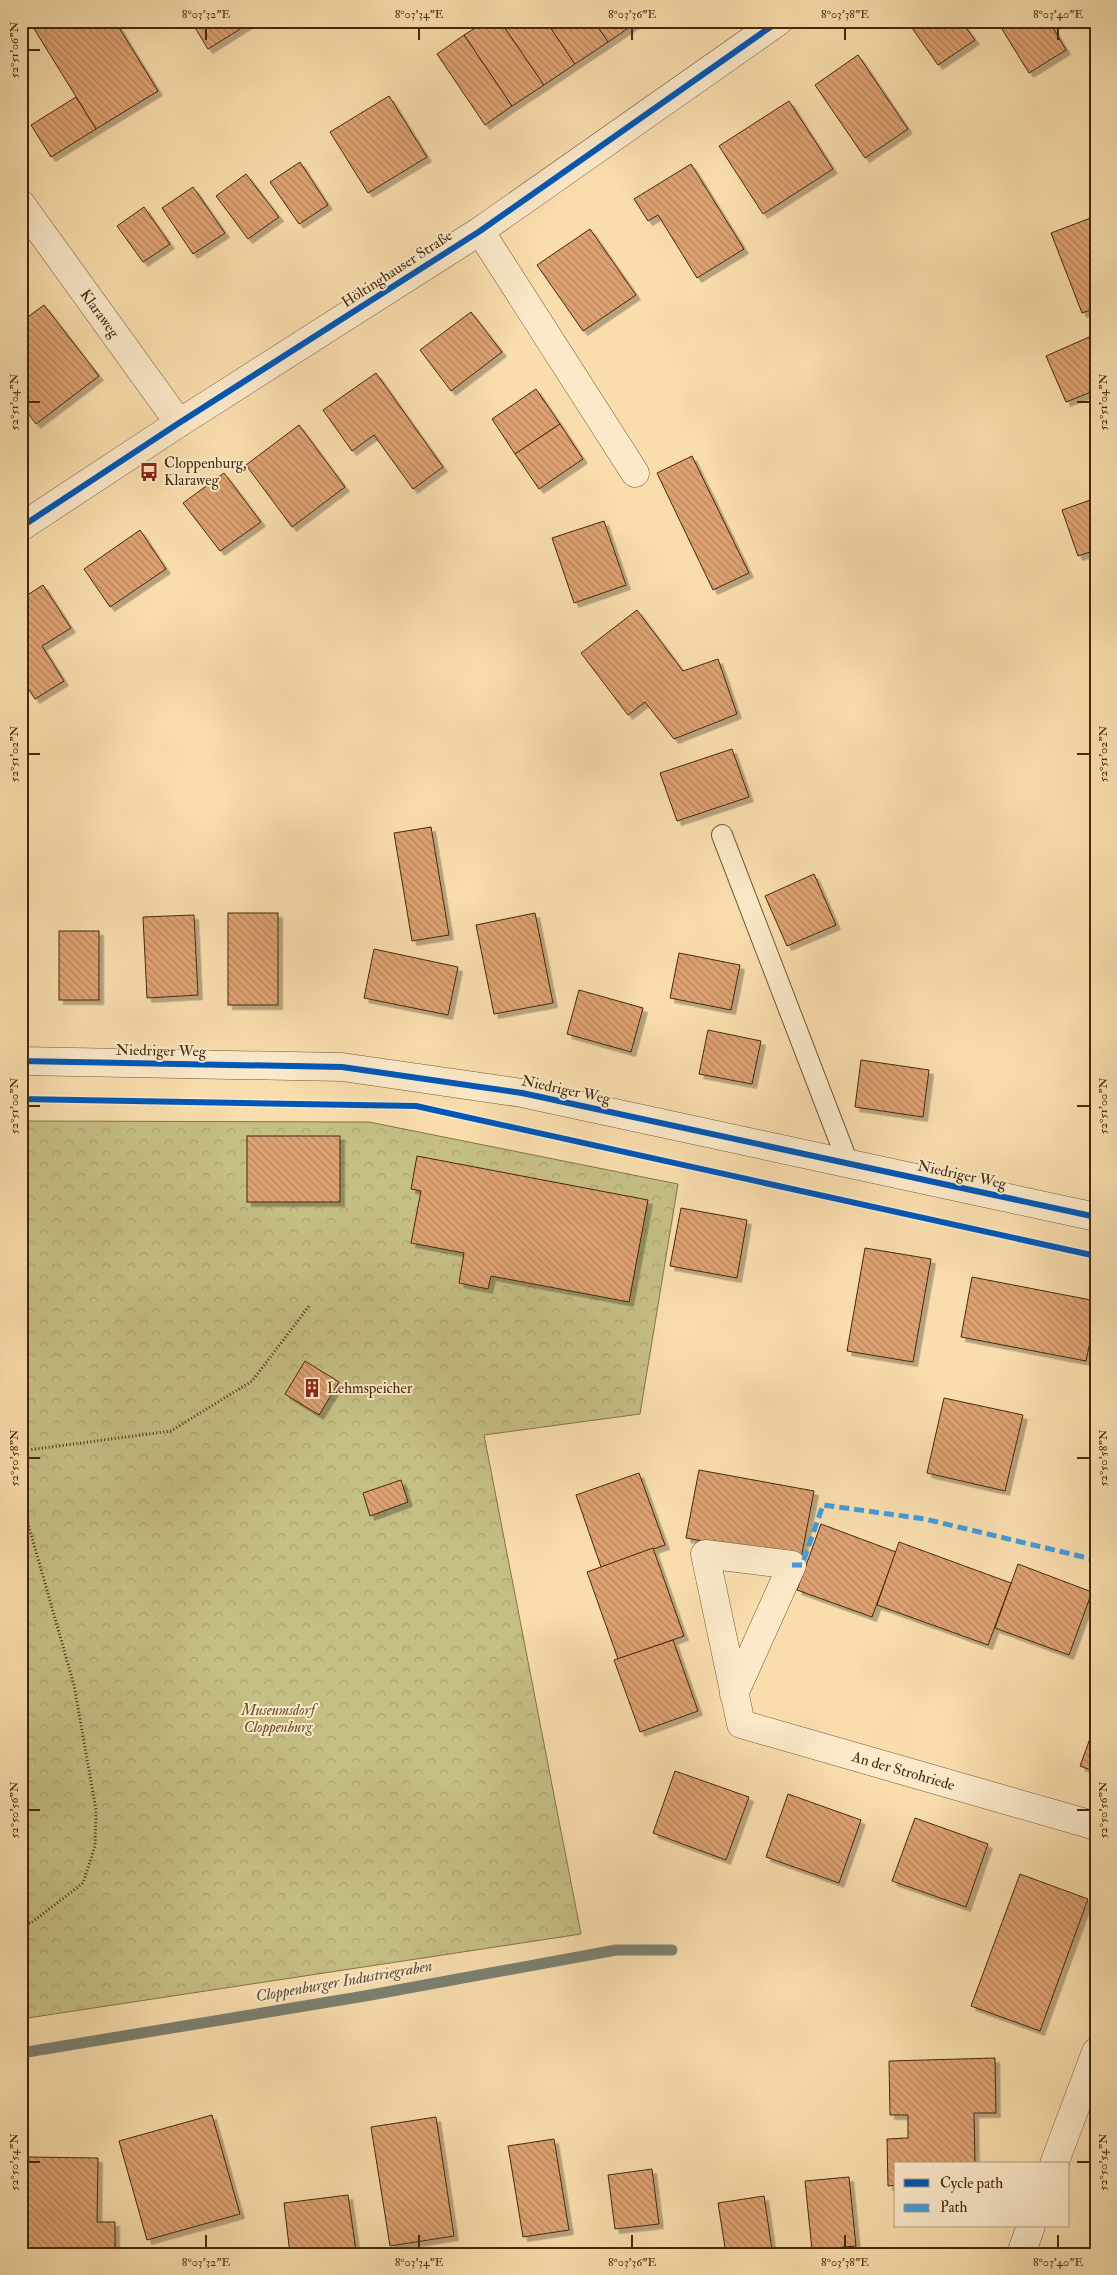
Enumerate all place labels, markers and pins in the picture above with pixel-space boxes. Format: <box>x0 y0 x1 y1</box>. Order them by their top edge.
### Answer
place label: Cloppenburg, Klaraweg <box>164 454 247 490</box>
bus stop icon: Cloppenburg, Klaraweg <box>138 461 160 483</box>
building icon: Lehmspeicher <box>301 1377 323 1399</box>
place label: Lehmspeicher <box>327 1379 413 1399</box>

